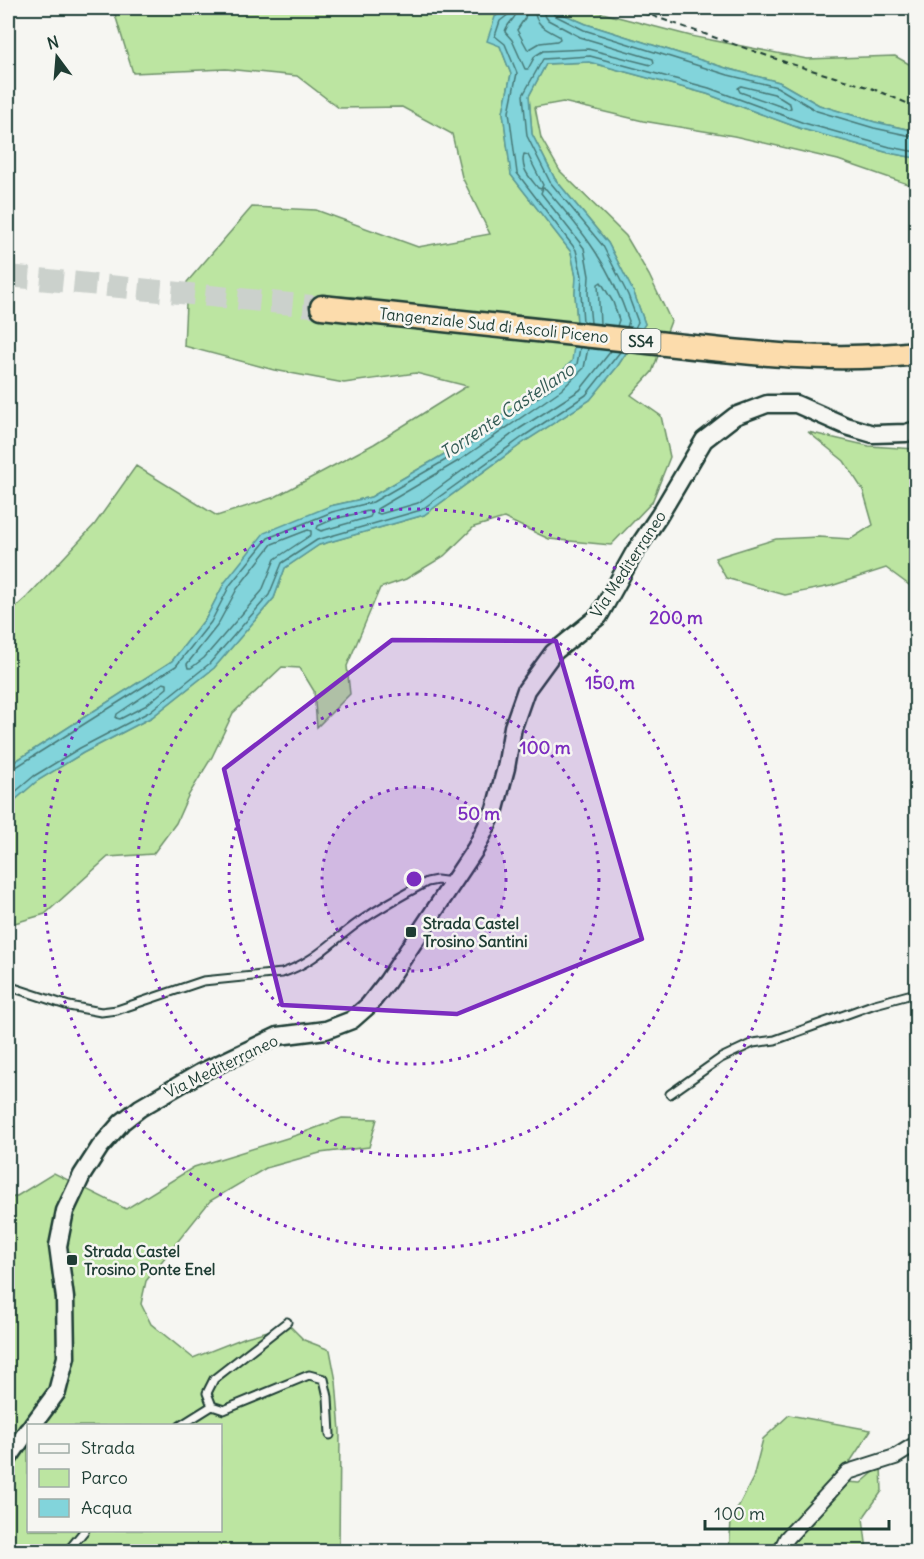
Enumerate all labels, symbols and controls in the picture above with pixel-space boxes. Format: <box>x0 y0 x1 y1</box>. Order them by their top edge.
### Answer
north arrow <box>27 27 87 87</box>
text: N <box>45 31 61 54</box>
street label: Tangenziale Sud di Ascoli Piceno <box>378 303 610 347</box>
road number: SS4 <box>622 329 660 353</box>
water label: Torrente Castellano <box>436 357 579 464</box>
street label: Via Mediterraneo <box>586 507 670 621</box>
text: 200 m <box>649 606 703 629</box>
text: 150 m <box>585 671 635 694</box>
text: 100 m <box>520 736 571 759</box>
text: 50 m <box>458 802 500 825</box>
centre of rings <box>404 869 424 889</box>
place label: Strada Castel Trosino Santini <box>423 913 528 951</box>
marker: Strada Castel Trosino Santini <box>404 925 418 939</box>
street label: Via Mediterraneo <box>161 1030 281 1102</box>
place label: Strada Castel Trosino Ponte Enel <box>84 1241 215 1279</box>
marker: Strada Castel Trosino Ponte Enel <box>65 1253 79 1267</box>
legend <box>27 1424 222 1532</box>
text: Strada <box>81 1436 135 1459</box>
text: Parco <box>81 1466 128 1489</box>
scale bar <box>705 1493 890 1531</box>
text: Acqua <box>81 1496 132 1519</box>
text: 100 m <box>714 1502 765 1525</box>

